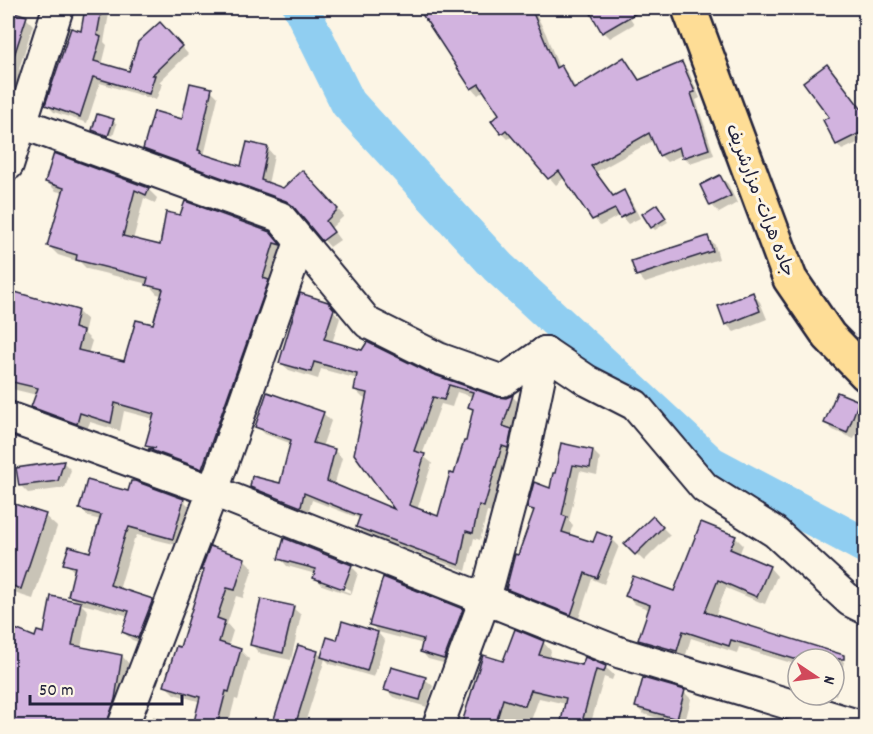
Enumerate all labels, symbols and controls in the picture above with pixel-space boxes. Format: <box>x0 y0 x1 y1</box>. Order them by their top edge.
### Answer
street label: جاده هرات- مزارشریف <box>718 121 799 281</box>
north arrow <box>786 647 846 707</box>
scale bar <box>30 668 182 706</box>
text: N <box>816 673 840 686</box>
text: 50 m <box>39 679 74 704</box>

